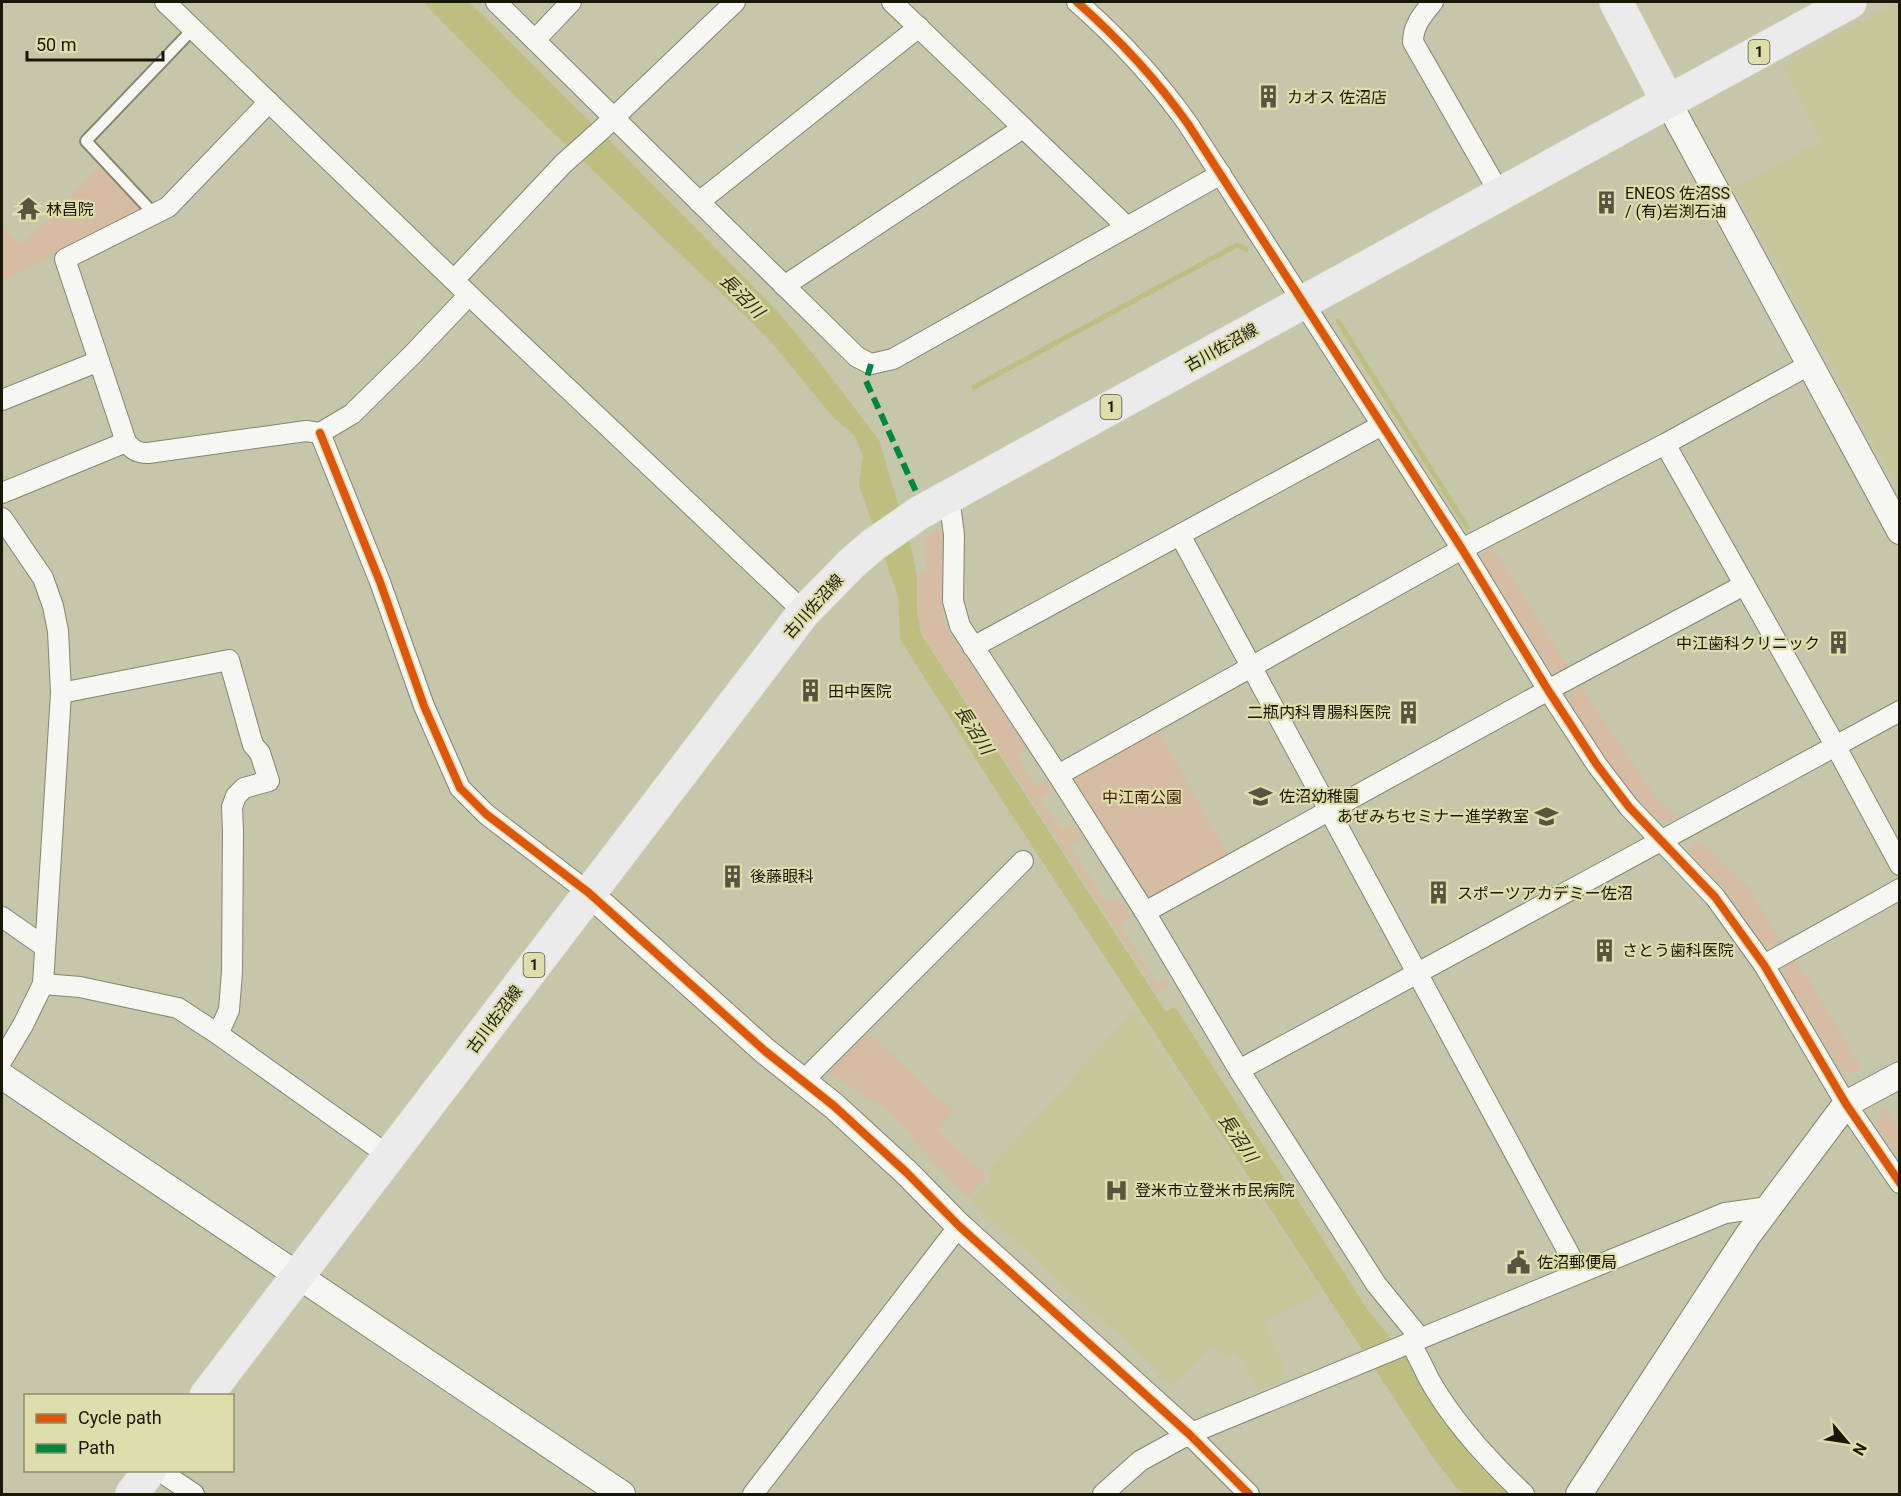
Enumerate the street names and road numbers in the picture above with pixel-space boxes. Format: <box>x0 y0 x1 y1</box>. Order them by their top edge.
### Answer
road number: 1 <box>1748 40 1770 64</box>
street label: 古川佐沼線 <box>1182 320 1261 375</box>
road number: 1 <box>1100 395 1122 419</box>
street label: 古川佐沼線 <box>780 570 847 642</box>
road number: 1 <box>524 953 544 977</box>
street label: 古川佐沼線 <box>463 982 526 1057</box>

